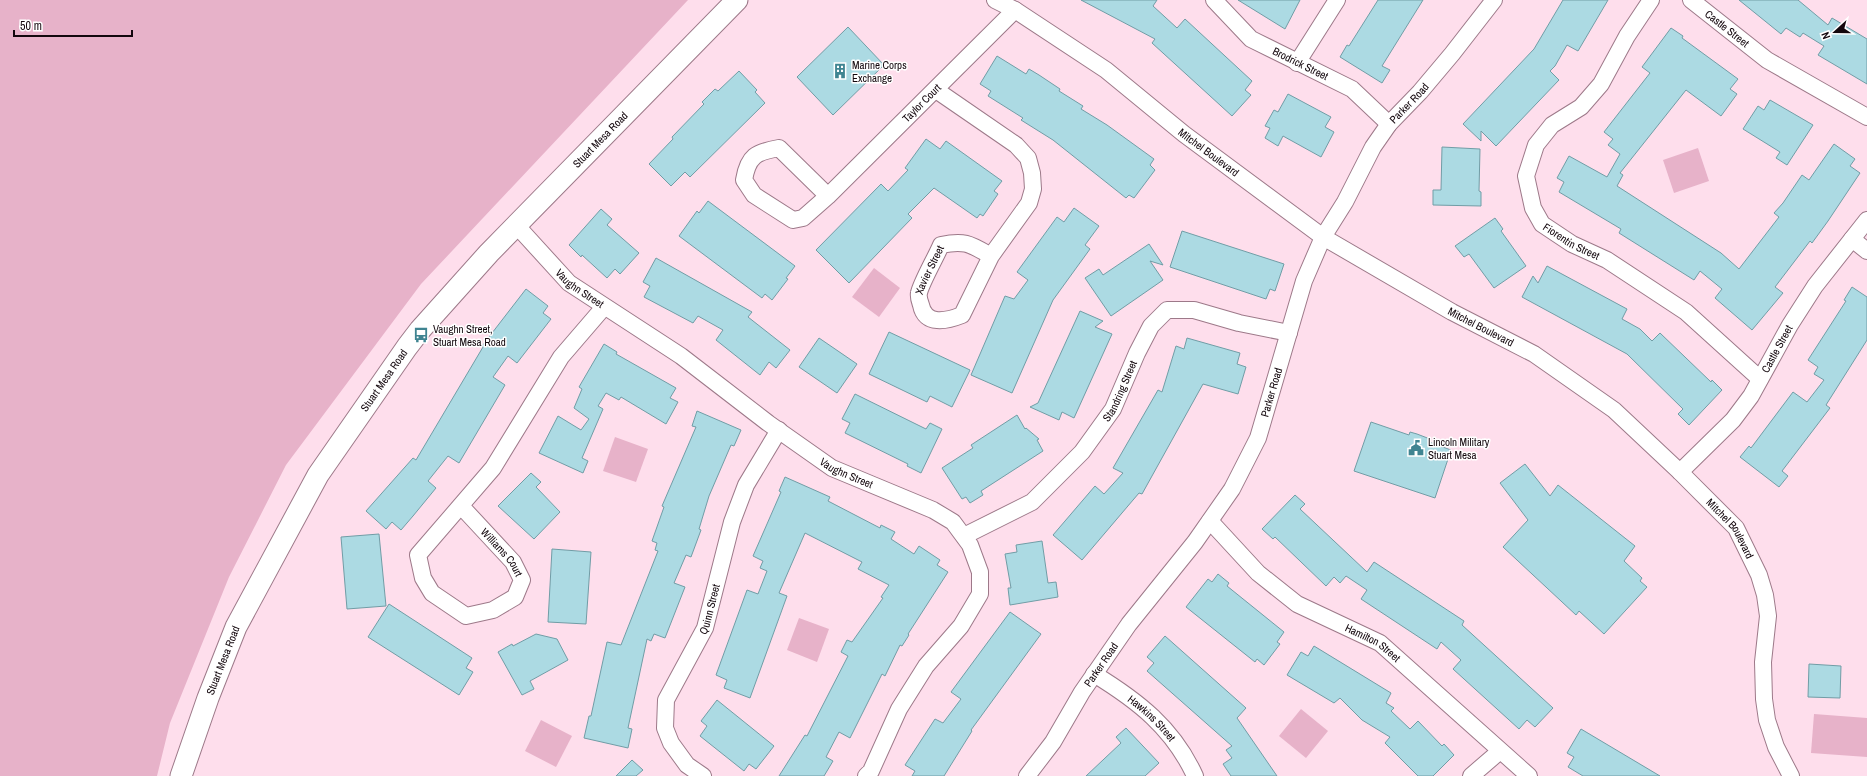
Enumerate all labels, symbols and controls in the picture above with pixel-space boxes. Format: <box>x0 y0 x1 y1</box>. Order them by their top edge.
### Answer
street label: Castle Street <box>1702 7 1752 50</box>
scale bar <box>14 12 132 38</box>
north arrow <box>1815 12 1855 52</box>
text: 50 m <box>20 18 42 34</box>
text: N <box>1818 30 1833 41</box>
street label: Brodrick Street <box>1270 44 1331 83</box>
place label: Marine Corps Exchange <box>852 58 907 85</box>
building icon: Marine Corps Exchange <box>831 62 849 80</box>
street label: Taylor Court <box>899 80 944 125</box>
street label: Parker Road <box>1386 80 1432 126</box>
street label: Stuart Mesa Road <box>570 109 631 171</box>
street label: Mitchel Boulevard <box>1175 125 1242 179</box>
street label: Fiorentin Street <box>1540 220 1602 263</box>
street label: Xavier Street <box>912 243 947 296</box>
street label: Vaughn Street <box>553 266 607 311</box>
street label: Mitchel Boulevard <box>1446 304 1516 350</box>
place label: Vaughn Street, Stuart Mesa Road <box>433 322 506 349</box>
street label: Castle Street <box>1758 322 1796 375</box>
bus stop icon: Vaughn Street, Stuart Mesa Road <box>412 326 430 344</box>
street label: Stuart Mesa Road <box>357 346 410 414</box>
street label: Standring Street <box>1099 358 1140 424</box>
street label: Parker Road <box>1258 366 1285 419</box>
place label: Lincoln Military Stuart Mesa <box>1428 435 1490 462</box>
public building icon: Lincoln Military Stuart Mesa <box>1407 439 1425 457</box>
street label: Vaughn Street <box>817 455 875 491</box>
street label: Mitchel Boulevard <box>1703 495 1757 561</box>
street label: Williams Court <box>478 525 526 579</box>
street label: Quinn Street <box>696 582 723 637</box>
street label: Hamilton Street <box>1343 621 1404 665</box>
street label: Stuart Mesa Road <box>203 624 243 697</box>
street label: Parker Road <box>1081 640 1121 689</box>
street label: Hawkins Street <box>1125 692 1179 744</box>

